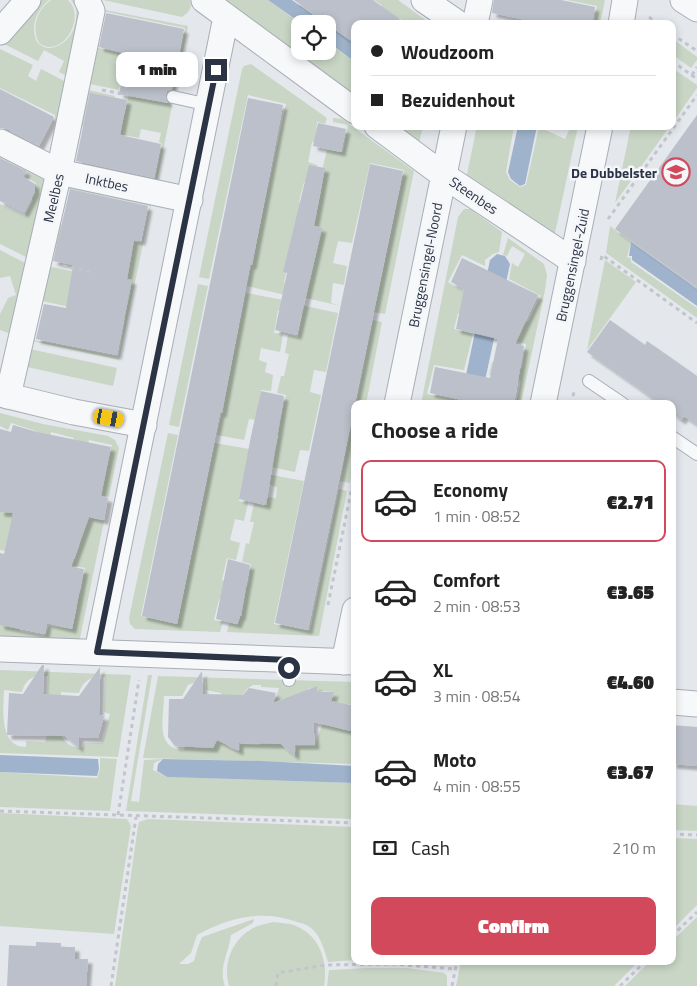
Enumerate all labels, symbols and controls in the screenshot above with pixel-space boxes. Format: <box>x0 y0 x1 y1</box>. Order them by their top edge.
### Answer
map controls <box>291 15 336 60</box>
button: locate <box>291 15 336 60</box>
text: Woudzoom <box>401 37 494 66</box>
callout: 1 min <box>116 52 198 88</box>
text: 1 min <box>137 57 177 81</box>
route end <box>205 59 227 81</box>
text: Bezuidenhout <box>401 85 515 114</box>
school or university icon: De Dubbelster <box>661 157 691 187</box>
place label: De Dubbelster <box>571 162 657 183</box>
street label: Inktbes <box>84 167 130 197</box>
street label: Meelbes <box>37 171 69 225</box>
street label: Steenbes <box>445 171 503 219</box>
street label: Bruggensingel-Noord <box>403 201 447 329</box>
street label: Bruggensingel-Zuid <box>550 206 594 324</box>
car <box>92 408 125 428</box>
text: Choose a ride <box>371 413 498 447</box>
text: Economy <box>433 475 508 504</box>
icon: car <box>373 479 418 524</box>
text: €2.71 <box>607 487 654 516</box>
text: 1 min · 08:52 <box>433 504 521 528</box>
text: Comfort <box>433 565 500 594</box>
icon: car <box>373 569 418 614</box>
text: €3.65 <box>607 577 654 606</box>
text: 2 min · 08:53 <box>433 594 521 618</box>
text: XL <box>433 655 453 684</box>
route start <box>278 657 300 679</box>
icon: car <box>373 659 418 704</box>
text: €4.60 <box>607 667 654 696</box>
text: 3 min · 08:54 <box>433 684 521 708</box>
text: Moto <box>433 745 476 774</box>
icon: car <box>373 749 418 794</box>
text: €3.67 <box>607 757 654 786</box>
text: 4 min · 08:55 <box>433 774 521 798</box>
text: Cash <box>411 833 450 862</box>
icon: cash <box>371 834 399 862</box>
text: 210 m <box>612 836 656 860</box>
button: Confirm <box>371 897 656 955</box>

